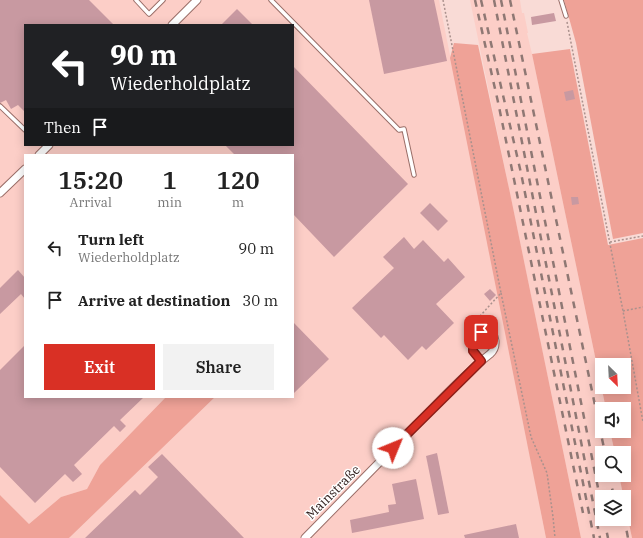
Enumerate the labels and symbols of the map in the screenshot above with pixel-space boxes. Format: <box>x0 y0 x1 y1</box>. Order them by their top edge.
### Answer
pin <box>464 315 498 349</box>
north arrow <box>595 358 631 394</box>
position arrow <box>372 427 414 469</box>
street label: Mainstraße <box>302 461 364 523</box>

